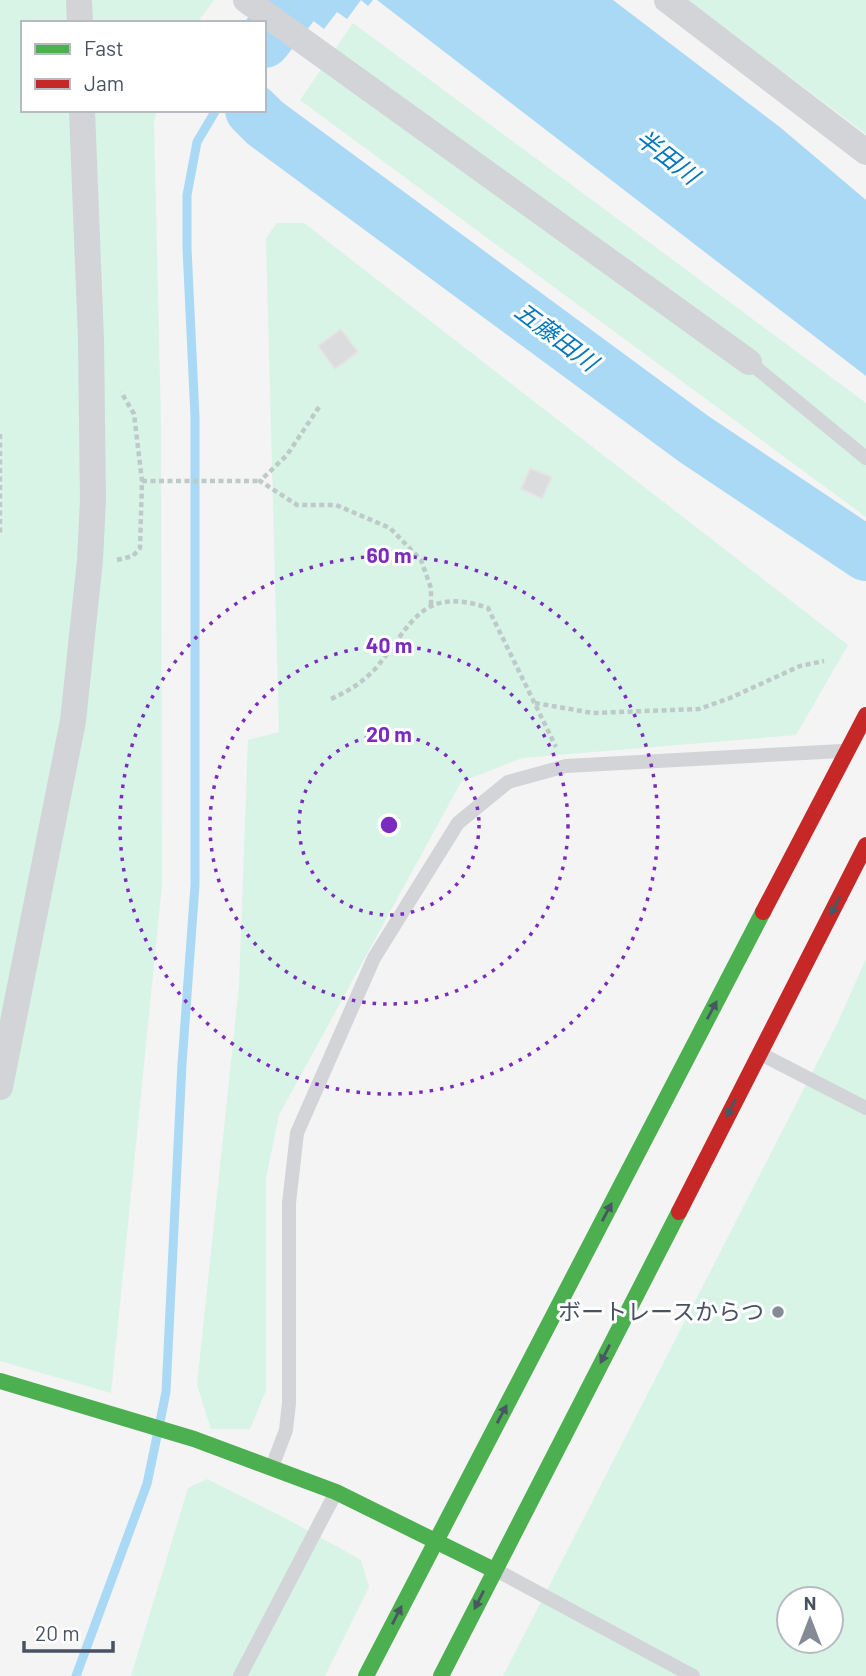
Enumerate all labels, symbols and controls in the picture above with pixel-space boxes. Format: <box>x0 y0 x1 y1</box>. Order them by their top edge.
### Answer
legend <box>21 21 266 112</box>
text: Fast <box>84 35 124 60</box>
text: Jam <box>84 70 124 95</box>
water label: 半田川 <box>631 122 708 191</box>
water label: 五藤田川 <box>510 295 606 378</box>
text: 60 m <box>367 542 411 567</box>
text: 40 m <box>366 632 412 657</box>
text: 20 m <box>366 721 412 746</box>
centre of rings <box>377 813 401 837</box>
one-way arrow <box>829 896 840 916</box>
one-way arrow <box>707 1000 718 1020</box>
one-way arrow <box>726 1098 737 1118</box>
one-way arrow <box>602 1202 613 1222</box>
place label: ボートレースからつ <box>558 1297 764 1325</box>
marker: ボートレースからつ <box>770 1304 786 1320</box>
one-way arrow <box>599 1344 611 1364</box>
one-way arrow <box>496 1404 508 1423</box>
north arrow <box>775 1585 845 1655</box>
one-way arrow <box>473 1591 485 1611</box>
text: N <box>804 1591 816 1614</box>
one-way arrow <box>391 1605 403 1625</box>
scale bar <box>24 1610 114 1654</box>
text: 20 m <box>35 1620 80 1645</box>

